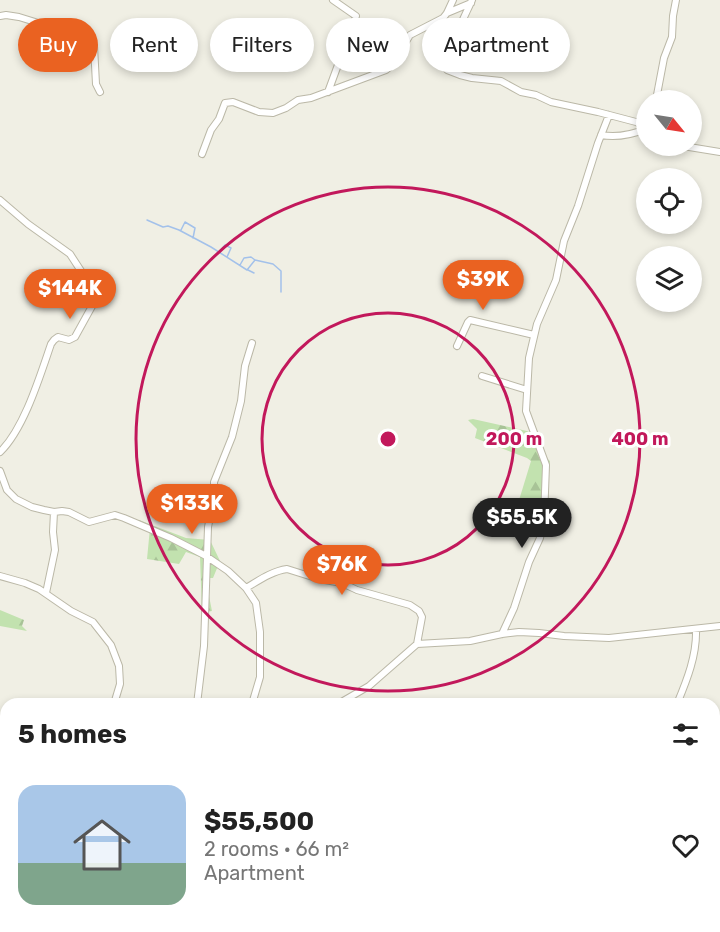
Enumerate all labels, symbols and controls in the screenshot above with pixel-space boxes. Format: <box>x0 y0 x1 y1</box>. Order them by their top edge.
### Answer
chip: Buy <box>18 18 98 72</box>
chip: Rent <box>110 18 198 72</box>
chip: Filters <box>210 18 314 72</box>
chip: New <box>326 18 410 72</box>
chip: Apartment <box>422 18 570 72</box>
north arrow <box>636 90 702 156</box>
map controls <box>636 90 702 312</box>
button: locate <box>636 168 702 234</box>
button: layers <box>636 246 702 312</box>
pin: $39K <box>447 260 519 311</box>
text: $39K <box>457 267 509 291</box>
pin: $144K <box>28 269 112 320</box>
text: $144K <box>38 276 102 300</box>
text: 200 m <box>486 428 542 450</box>
text: 400 m <box>611 428 669 450</box>
centre of rings <box>378 429 398 449</box>
pin: $133K <box>150 484 234 535</box>
text: $133K <box>161 491 223 515</box>
pin: $55.5K <box>473 498 571 549</box>
text: $55.5K <box>487 505 557 529</box>
pin: $76K <box>306 545 378 596</box>
text: $76K <box>317 552 367 576</box>
icon: filters <box>669 718 702 751</box>
text: 5 homes <box>18 719 127 750</box>
text: $55,500 <box>204 806 314 837</box>
icon: home <box>66 809 138 881</box>
icon: heart <box>669 829 702 862</box>
text: 2 rooms · 66 m² <box>204 837 349 861</box>
text: Apartment <box>204 861 305 885</box>

